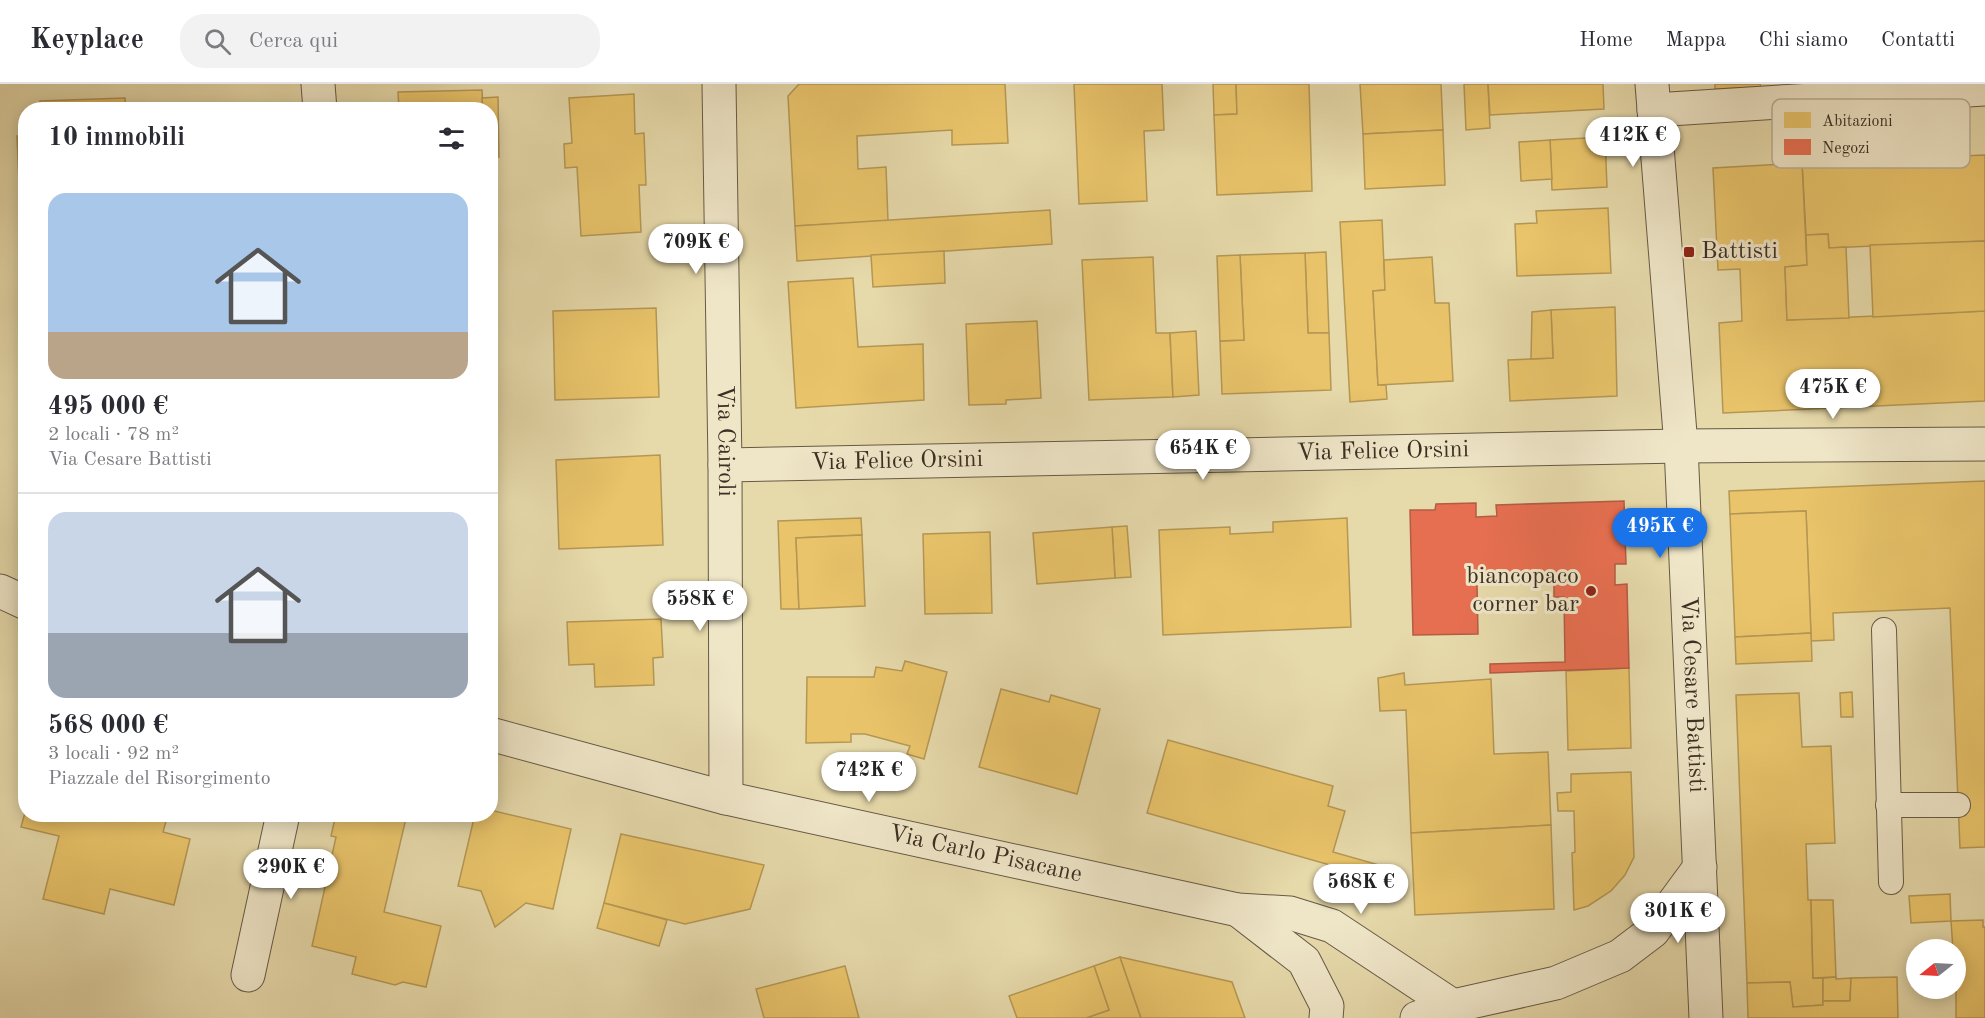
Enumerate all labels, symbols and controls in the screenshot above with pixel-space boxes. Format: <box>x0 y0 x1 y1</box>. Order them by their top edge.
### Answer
search box <box>180 14 600 68</box>
icon: search <box>201 25 234 58</box>
text: Keyplace <box>30 27 144 55</box>
text: Cerca qui <box>249 30 338 52</box>
text: Home <box>1579 30 1633 51</box>
text: Mappa <box>1666 30 1726 51</box>
text: Chi siamo <box>1759 30 1848 51</box>
text: Contatti <box>1881 30 1955 51</box>
legend <box>1772 99 1970 168</box>
text: Abitazioni <box>1822 114 1893 130</box>
pin: 412K € <box>1584 117 1682 168</box>
icon: filters <box>435 122 468 155</box>
text: 10 immobili <box>48 125 185 151</box>
text: 412K € <box>1599 126 1667 146</box>
text: Negozi <box>1822 141 1870 157</box>
pin: 709K € <box>647 224 745 275</box>
icon: home <box>204 232 312 340</box>
text: 709K € <box>662 233 730 253</box>
place label: Battisti <box>1701 240 1778 264</box>
marker: Battisti <box>1682 245 1696 259</box>
pin: 475K € <box>1784 369 1882 420</box>
text: 475K € <box>1799 378 1867 398</box>
street label: Via Cairoli <box>712 385 737 497</box>
text: 495 000 € <box>48 394 168 420</box>
text: 2 locali · 78 m² <box>48 425 179 445</box>
pin: 654K € <box>1154 430 1252 481</box>
street label: Via Felice Orsini <box>1296 438 1469 466</box>
text: 654K € <box>1169 439 1237 459</box>
street label: Via Felice Orsini <box>811 448 983 475</box>
text: Via Cesare Battisti <box>48 450 212 470</box>
pin: 495K € <box>1611 508 1709 559</box>
text: 495K € <box>1626 517 1694 537</box>
icon: home <box>204 551 312 659</box>
place label: biancopaco corner bar <box>1466 565 1579 617</box>
pin: 558K € <box>651 581 749 632</box>
marker: biancopaco corner bar <box>1584 584 1598 598</box>
text: 558K € <box>666 590 734 610</box>
street label: Via Cesare Battisti <box>1676 596 1708 793</box>
text: 568 000 € <box>48 713 168 739</box>
text: 3 locali · 92 m² <box>48 744 179 764</box>
pin: 742K € <box>820 752 918 803</box>
text: 742K € <box>835 761 903 781</box>
text: Piazzale del Risorgimento <box>48 769 271 789</box>
street label: Via Carlo Pisacane <box>887 822 1084 887</box>
pin: 290K € <box>242 849 340 900</box>
text: 290K € <box>257 858 325 878</box>
pin: 568K € <box>1312 864 1410 915</box>
text: 568K € <box>1327 873 1395 893</box>
pin: 301K € <box>1629 893 1727 944</box>
text: 301K € <box>1644 902 1712 922</box>
north arrow <box>1906 939 1966 999</box>
map controls <box>1906 939 1966 999</box>

